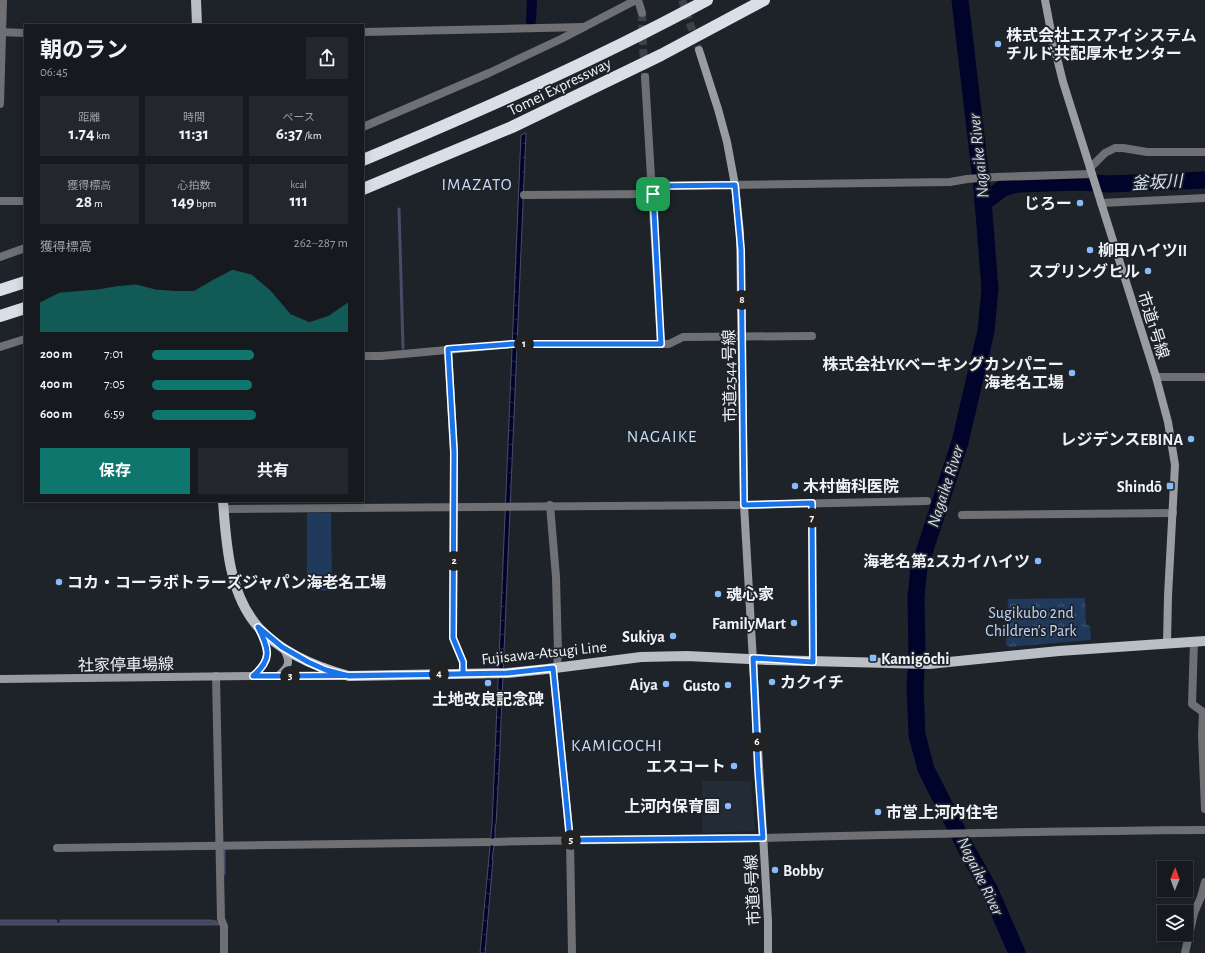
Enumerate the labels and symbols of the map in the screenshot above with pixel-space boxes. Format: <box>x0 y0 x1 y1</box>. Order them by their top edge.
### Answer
place label: 株式会社エスアイシステム チルド共配厚木センター <box>1006 26 1197 62</box>
marker: 株式会社エスアイシステム チルド共配厚木センター <box>993 39 1003 49</box>
street label: Tomei Expressway <box>505 55 614 120</box>
water label: Nagaike River <box>966 112 991 199</box>
water label: 釜坂川 <box>1131 172 1185 192</box>
district label: IMAZATO <box>441 176 513 193</box>
pin <box>636 177 670 211</box>
place label: じろー <box>1024 196 1072 212</box>
marker: じろー <box>1075 198 1085 208</box>
place label: 柳田ハイツII <box>1098 242 1187 259</box>
marker: 柳田ハイツII <box>1085 245 1095 255</box>
place label: スプリングヒル <box>1028 262 1140 280</box>
marker: スプリングヒル <box>1143 266 1153 276</box>
street label: 市道1号線 <box>1135 289 1172 361</box>
pin: 8 <box>732 290 752 310</box>
street label: 市道2544号線 <box>720 329 739 423</box>
pin: 1 <box>514 334 534 354</box>
place label: 株式会社YKベーキングカンパニー 海老名工場 <box>822 355 1064 391</box>
marker: 株式会社YKベーキングカンパニー 海老名工場 <box>1067 368 1077 378</box>
district label: NAGAIKE <box>627 428 697 445</box>
place label: レジデンスEBINA <box>1060 431 1183 448</box>
marker: レジデンスEBINA <box>1186 434 1196 444</box>
water label: Nagaike River <box>924 443 967 529</box>
place label: 木村歯科医院 <box>803 477 899 495</box>
place label: Shindō <box>1117 479 1162 495</box>
marker: 木村歯科医院 <box>790 481 800 491</box>
marker: Shindō <box>1165 481 1175 491</box>
pin: 7 <box>802 508 822 528</box>
pin: 2 <box>444 551 464 571</box>
place label: 海老名第2スカイハイツ <box>863 553 1030 570</box>
marker: 海老名第2スカイハイツ <box>1033 556 1043 566</box>
place label: コカ・コーラボトラーズジャパン海老名工場 <box>67 574 386 591</box>
marker: コカ・コーラボトラーズジャパン海老名工場 <box>54 577 64 587</box>
place label: 魂心家 <box>726 586 774 603</box>
marker: 魂心家 <box>713 589 723 599</box>
park label: Sugikubo 2nd Children's Park <box>985 605 1077 639</box>
place label: FamilyMart <box>712 616 787 633</box>
marker: FamilyMart <box>789 618 799 628</box>
place label: Sukiya <box>622 629 665 646</box>
marker: Sukiya <box>668 631 678 641</box>
street label: Fujisawa-Atsugi Line <box>481 638 608 669</box>
place label: Kamigōchi <box>881 651 950 667</box>
marker: Kamigōchi <box>868 653 878 663</box>
street label: 社家停車場線 <box>78 655 174 674</box>
pin: 4 <box>429 664 449 684</box>
pin: 3 <box>280 666 300 686</box>
place label: カクイチ <box>780 674 844 691</box>
place label: Aiya <box>630 677 658 694</box>
marker: カクイチ <box>767 677 777 687</box>
marker: 土地改良記念碑 <box>483 678 493 688</box>
place label: Gusto <box>683 678 720 694</box>
marker: Aiya <box>661 679 671 689</box>
marker: Gusto <box>723 680 733 690</box>
place label: 土地改良記念碑 <box>432 691 544 708</box>
pin: 6 <box>747 732 767 752</box>
district label: KAMIGOCHI <box>571 737 663 754</box>
place label: エスコート <box>646 759 726 775</box>
marker: エスコート <box>729 761 739 771</box>
place label: 上河内保育園 <box>624 798 720 815</box>
marker: 上河内保育園 <box>723 801 733 811</box>
place label: 市営上河内住宅 <box>886 804 998 821</box>
marker: 市営上河内住宅 <box>873 807 883 817</box>
pin: 5 <box>561 830 581 850</box>
water label: Nagaike River <box>954 834 1007 919</box>
street label: 市道8号線 <box>742 854 763 926</box>
north arrow <box>1157 861 1193 897</box>
place label: Bobby <box>783 863 825 880</box>
marker: Bobby <box>770 865 780 875</box>

